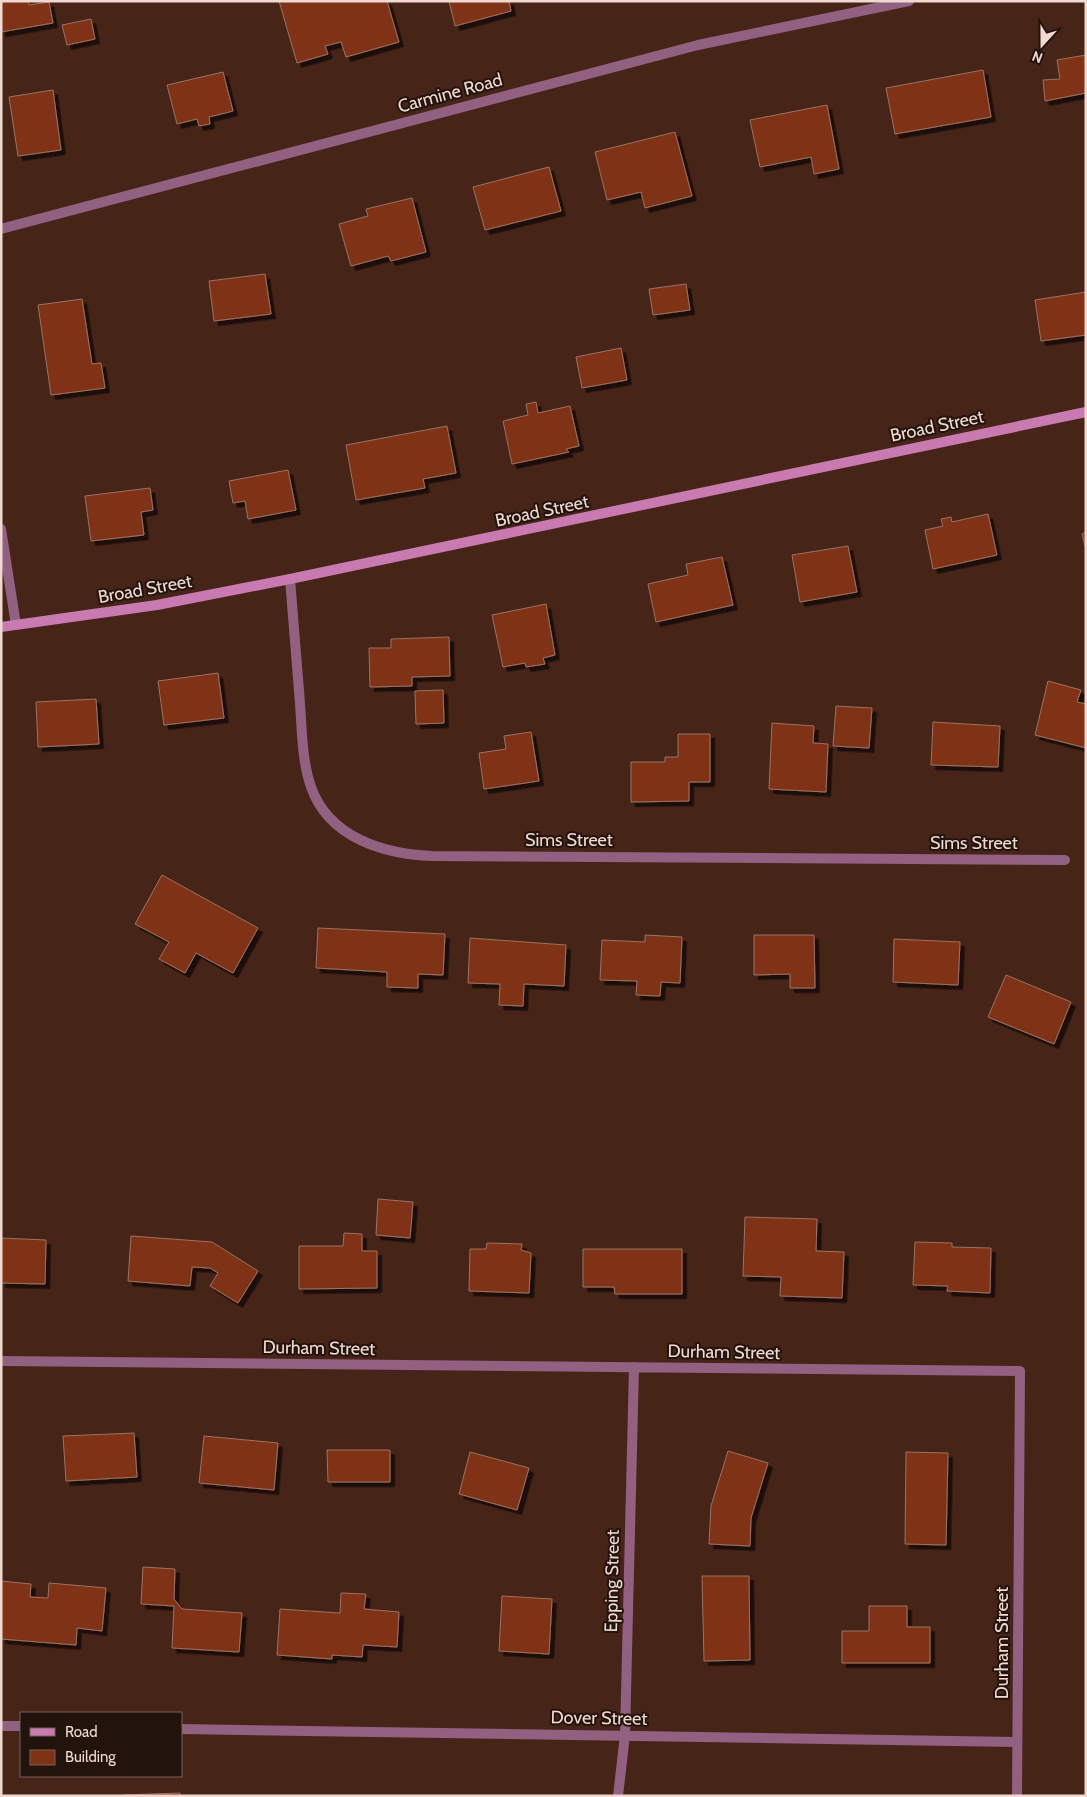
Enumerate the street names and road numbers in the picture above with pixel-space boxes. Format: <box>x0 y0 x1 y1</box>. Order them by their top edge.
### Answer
street label: Carmine Road <box>395 68 505 118</box>
street label: Broad Street <box>888 405 986 447</box>
street label: Broad Street <box>493 490 591 532</box>
street label: Broad Street <box>96 570 194 608</box>
street label: Sims Street <box>525 829 613 851</box>
street label: Sims Street <box>930 832 1018 854</box>
street label: Durham Street <box>263 1336 375 1360</box>
street label: Durham Street <box>668 1340 780 1364</box>
street label: Epping Street <box>600 1529 624 1633</box>
street label: Durham Street <box>991 1587 1013 1699</box>
street label: Dover Street <box>551 1706 647 1730</box>

